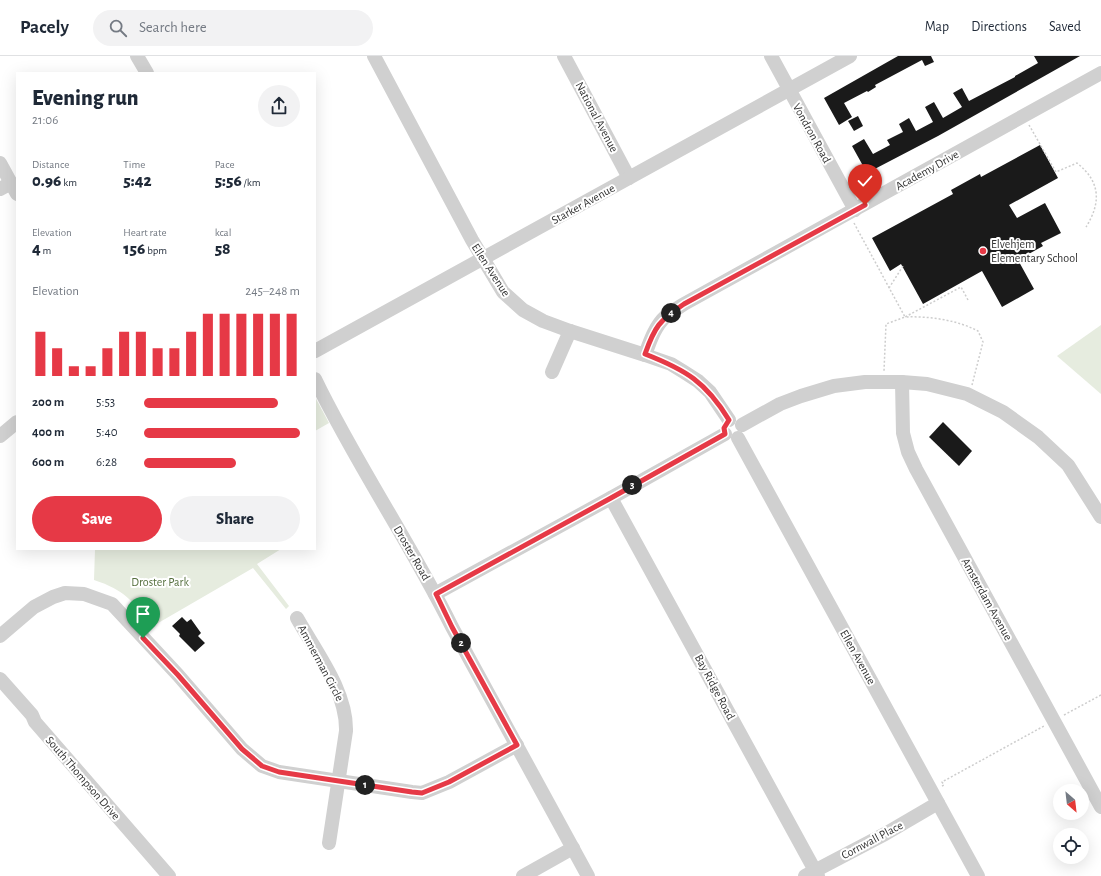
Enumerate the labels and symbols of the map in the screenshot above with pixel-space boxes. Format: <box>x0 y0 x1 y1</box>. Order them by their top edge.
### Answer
street label: National Avenue <box>573 80 621 154</box>
street label: Vondron Road <box>791 101 833 165</box>
street label: Academy Drive <box>894 148 961 193</box>
pin <box>848 164 882 205</box>
street label: Starker Avenue <box>549 182 617 226</box>
place label: Elvehjem Elementary School <box>991 238 1078 265</box>
street label: Ellen Avenue <box>470 241 512 299</box>
marker: Elvehjem Elementary School <box>978 246 988 256</box>
pin: 4 <box>661 303 681 323</box>
pin: 3 <box>622 475 642 495</box>
street label: Droster Road <box>392 524 432 582</box>
street label: Amsterdam Avenue <box>959 556 1015 642</box>
park label: Droster Park <box>131 576 189 588</box>
pin <box>126 597 160 638</box>
street label: Ammerman Circle <box>296 623 346 703</box>
street label: Ellen Avenue <box>838 628 878 686</box>
pin: 2 <box>451 633 471 653</box>
street label: Bay Ridge Road <box>692 652 737 722</box>
street label: South Thompson Drive <box>44 734 122 822</box>
pin: 1 <box>355 775 375 795</box>
north arrow <box>1053 784 1089 820</box>
street label: Cornwall Place <box>839 819 905 861</box>

